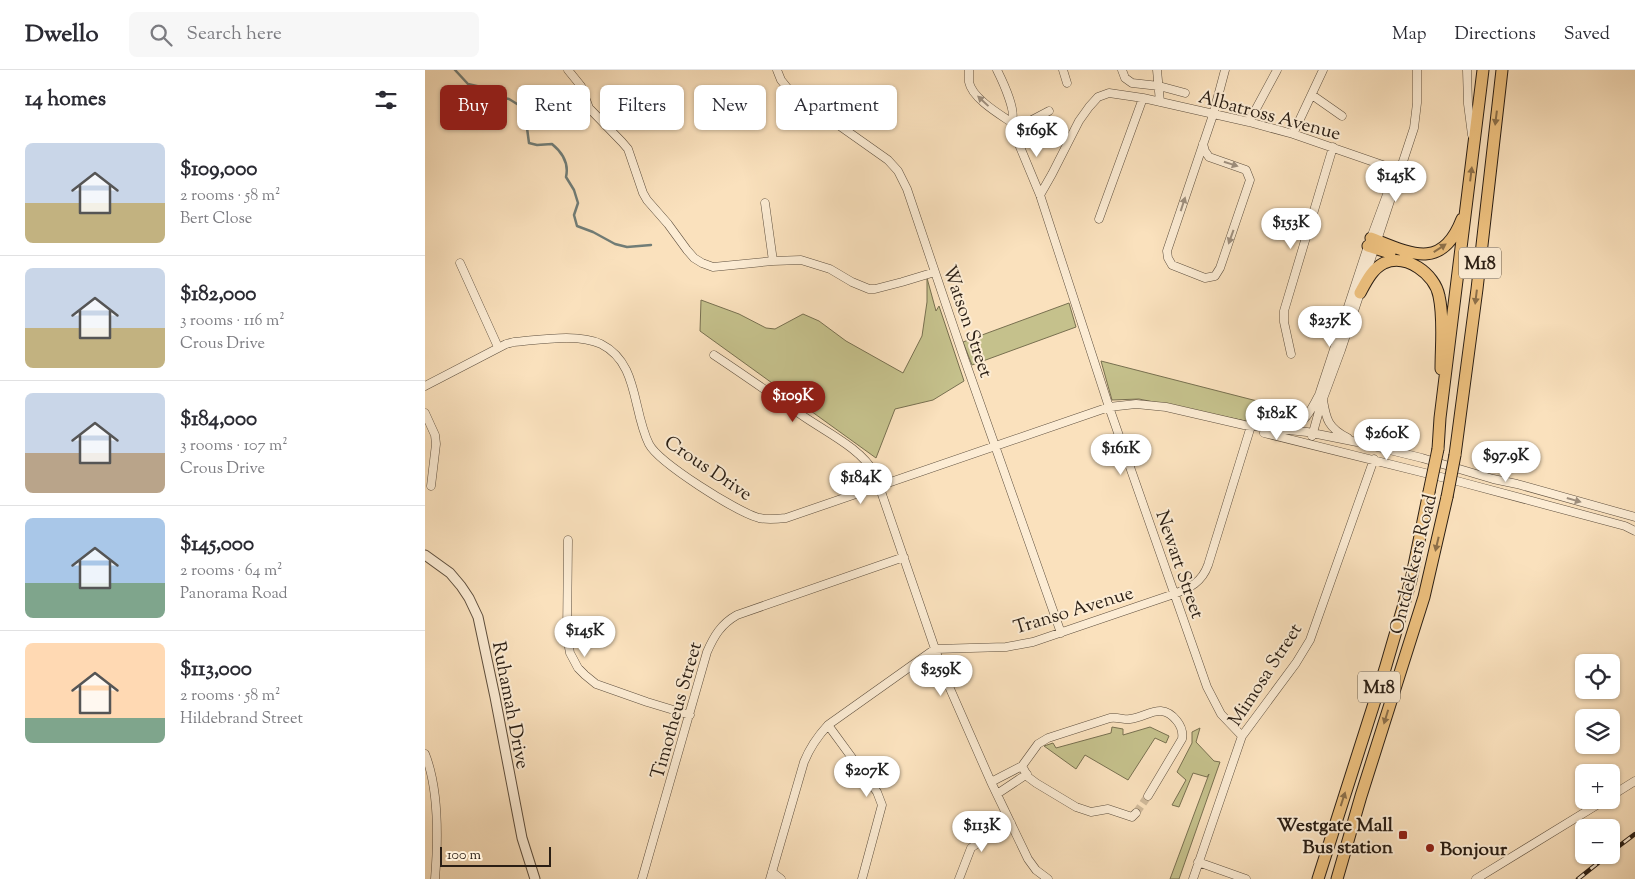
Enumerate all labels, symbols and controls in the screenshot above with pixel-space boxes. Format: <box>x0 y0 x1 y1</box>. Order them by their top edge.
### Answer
search box <box>129 12 479 57</box>
text: Dwello <box>25 18 99 52</box>
icon: search <box>147 21 175 49</box>
text: Search here <box>187 21 282 48</box>
text: Map <box>1392 22 1427 48</box>
text: Directions <box>1455 22 1536 48</box>
text: Saved <box>1564 22 1610 48</box>
street label: Albatross Avenue <box>1195 84 1344 148</box>
text: 14 homes <box>25 85 106 115</box>
chip: Buy <box>440 85 507 130</box>
chip: Rent <box>517 85 590 130</box>
chip: Filters <box>600 85 684 130</box>
chip: New <box>694 85 766 130</box>
chip: Apartment <box>776 85 897 130</box>
icon: filters <box>372 86 400 114</box>
one-way arrow <box>977 95 989 107</box>
one-way arrow <box>1492 111 1500 127</box>
pin: $169K <box>1002 116 1072 158</box>
text: $169K <box>1016 120 1058 143</box>
text: $109,000 <box>180 155 257 185</box>
pin: $145K <box>1361 160 1431 203</box>
one-way arrow <box>1223 161 1238 169</box>
icon: home <box>65 163 125 223</box>
text: $145K <box>1376 165 1416 188</box>
one-way arrow <box>1467 166 1475 182</box>
text: 2 rooms · 58 m² <box>180 185 280 208</box>
one-way arrow <box>1179 197 1187 212</box>
text: Bert Close <box>180 208 252 231</box>
pin: $153K <box>1256 208 1326 250</box>
text: $153K <box>1272 212 1310 235</box>
one-way arrow <box>1227 229 1234 244</box>
one-way arrow <box>1433 244 1446 253</box>
road number: M18 <box>1459 248 1501 278</box>
street label: Watson Street <box>935 262 999 382</box>
text: $182,000 <box>180 280 256 310</box>
icon: home <box>65 288 125 348</box>
one-way arrow <box>1471 290 1479 306</box>
pin: $237K <box>1295 306 1365 348</box>
text: 3 rooms · 116 m² <box>180 310 285 333</box>
text: $237K <box>1309 310 1351 333</box>
text: Crous Drive <box>180 333 265 356</box>
pin: $109K <box>758 380 828 423</box>
text: $109K <box>772 385 814 408</box>
pin: $182K <box>1242 398 1312 441</box>
text: $182K <box>1257 403 1297 426</box>
text: $184,000 <box>180 405 257 435</box>
icon: home <box>65 413 125 473</box>
pin: $260K <box>1352 418 1422 461</box>
text: $260K <box>1365 423 1409 446</box>
street label: Crous Drive <box>658 430 757 509</box>
pin: $161K <box>1086 434 1156 476</box>
text: 3 rooms · 107 m² <box>180 435 288 458</box>
text: $161K <box>1102 438 1140 461</box>
pin: $97.9K <box>1465 440 1547 483</box>
text: $97.9K <box>1483 445 1529 468</box>
text: Crous Drive <box>180 458 265 481</box>
pin: $184K <box>826 462 896 505</box>
text: $184K <box>840 467 882 490</box>
street label: Ontdekkers Road <box>1384 491 1445 638</box>
one-way arrow <box>1567 497 1582 505</box>
street label: Newart Street <box>1147 507 1210 623</box>
text: $145,000 <box>180 530 254 560</box>
one-way arrow <box>1432 537 1440 553</box>
icon: home <box>65 538 125 598</box>
text: 2 rooms · 64 m² <box>180 560 283 583</box>
street label: Transo Avenue <box>1010 580 1137 642</box>
text: Panorama Road <box>180 583 288 606</box>
pin: $145K <box>550 616 620 658</box>
street label: Mimosa Street <box>1223 618 1310 732</box>
text: $145K <box>565 620 605 643</box>
street label: Timotheus Street <box>645 638 710 782</box>
street label: Ruhamah Drive <box>484 639 535 772</box>
pin: $259K <box>906 654 976 697</box>
map controls <box>1575 654 1620 864</box>
button: locate <box>1575 654 1620 699</box>
text: $113,000 <box>180 655 252 685</box>
text: $259K <box>921 659 961 682</box>
icon: home <box>65 663 125 723</box>
road number: M18 <box>1358 672 1400 702</box>
text: 2 rooms · 58 m² <box>180 685 280 708</box>
text: Hildebrand Street <box>180 708 303 731</box>
one-way arrow <box>1381 709 1389 724</box>
button: layers <box>1575 709 1620 754</box>
pin: $207K <box>832 756 902 798</box>
text: $207K <box>845 760 889 783</box>
button: + <box>1575 764 1620 809</box>
one-way arrow <box>1340 791 1348 806</box>
pin: $113K <box>947 810 1017 853</box>
place label: Westgate Mall Bus station <box>1277 813 1394 862</box>
text: $113K <box>963 815 1001 838</box>
button: − <box>1575 819 1620 864</box>
marker: Westgate Mall Bus station <box>1397 829 1409 841</box>
place label: Bonjour <box>1440 837 1508 864</box>
marker: Bonjour <box>1424 842 1436 854</box>
scale bar <box>440 844 551 867</box>
text: 100 m <box>447 846 481 866</box>

